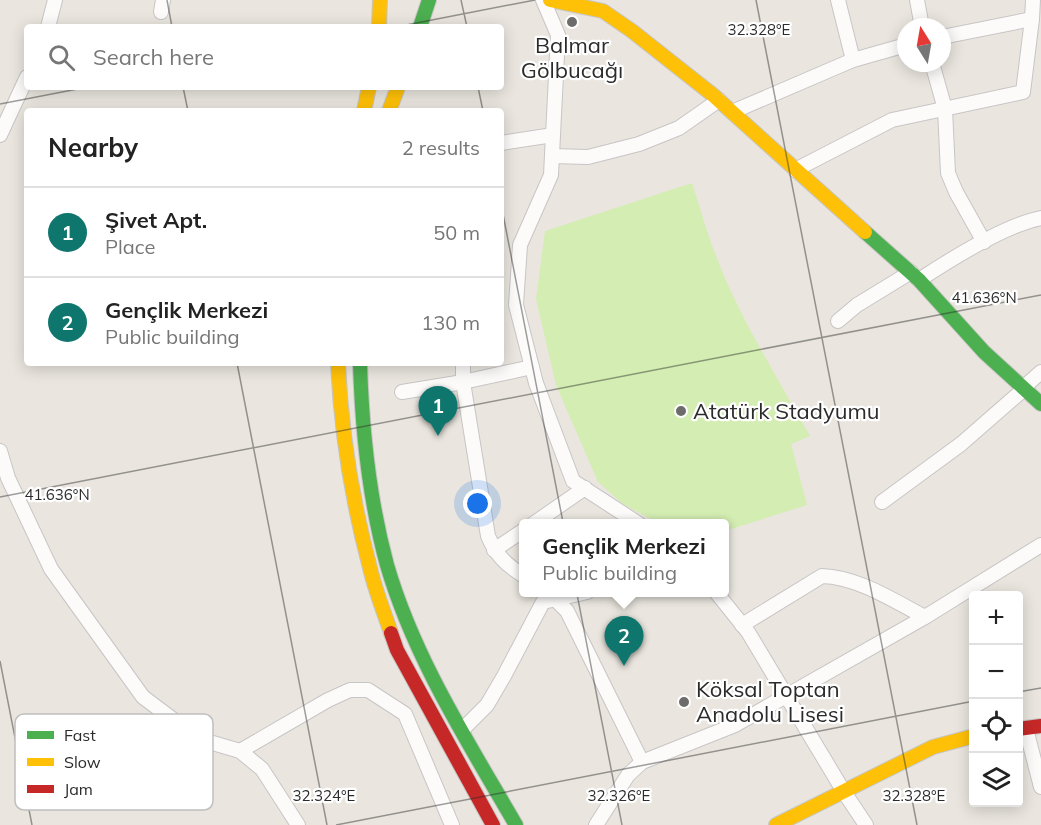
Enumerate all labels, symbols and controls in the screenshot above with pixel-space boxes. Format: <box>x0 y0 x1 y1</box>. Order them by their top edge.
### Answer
marker: Balmar Gölbucağı <box>565 15 579 29</box>
north arrow <box>897 18 951 72</box>
text: 32.328°E <box>728 20 791 39</box>
search box <box>24 24 504 90</box>
place label: Balmar Gölbucağı <box>521 31 623 84</box>
icon: search <box>45 41 78 74</box>
text: Search here <box>93 43 214 71</box>
text: Nearby <box>48 131 138 164</box>
text: 2 results <box>402 135 480 160</box>
text: Şivet Apt. <box>105 206 207 234</box>
text: 1 <box>62 220 74 245</box>
text: 50 m <box>433 220 480 245</box>
text: Place <box>105 234 155 259</box>
text: 41.636°N <box>951 288 1017 307</box>
text: Gençlik Merkezi <box>105 296 268 324</box>
text: 2 <box>62 310 74 335</box>
text: 130 m <box>421 310 480 335</box>
text: Public building <box>105 324 240 349</box>
pin: 1 <box>418 386 458 436</box>
place label: Atatürk Stadyumu <box>693 397 879 425</box>
marker: Atatürk Stadyumu <box>674 404 688 418</box>
text: 41.636°N <box>24 485 90 504</box>
your location <box>463 489 492 518</box>
popup <box>519 519 729 597</box>
text: Gençlik Merkezi <box>542 532 706 560</box>
text: Public building <box>542 560 677 585</box>
map controls <box>969 591 1023 807</box>
button: + <box>969 591 1023 645</box>
pin: 2 <box>604 616 644 666</box>
button: − <box>969 645 1023 699</box>
place label: Köksal Toptan Anadolu Lisesi <box>696 675 844 728</box>
marker: Köksal Toptan Anadolu Lisesi <box>677 695 691 709</box>
button: locate <box>969 699 1023 753</box>
legend <box>15 714 213 810</box>
text: Fast <box>64 725 96 745</box>
text: Slow <box>64 752 101 772</box>
button: layers <box>969 753 1023 807</box>
text: Jam <box>64 779 93 799</box>
text: 32.324°E <box>293 786 356 805</box>
text: 32.326°E <box>588 786 651 805</box>
text: 32.328°E <box>883 786 946 805</box>

